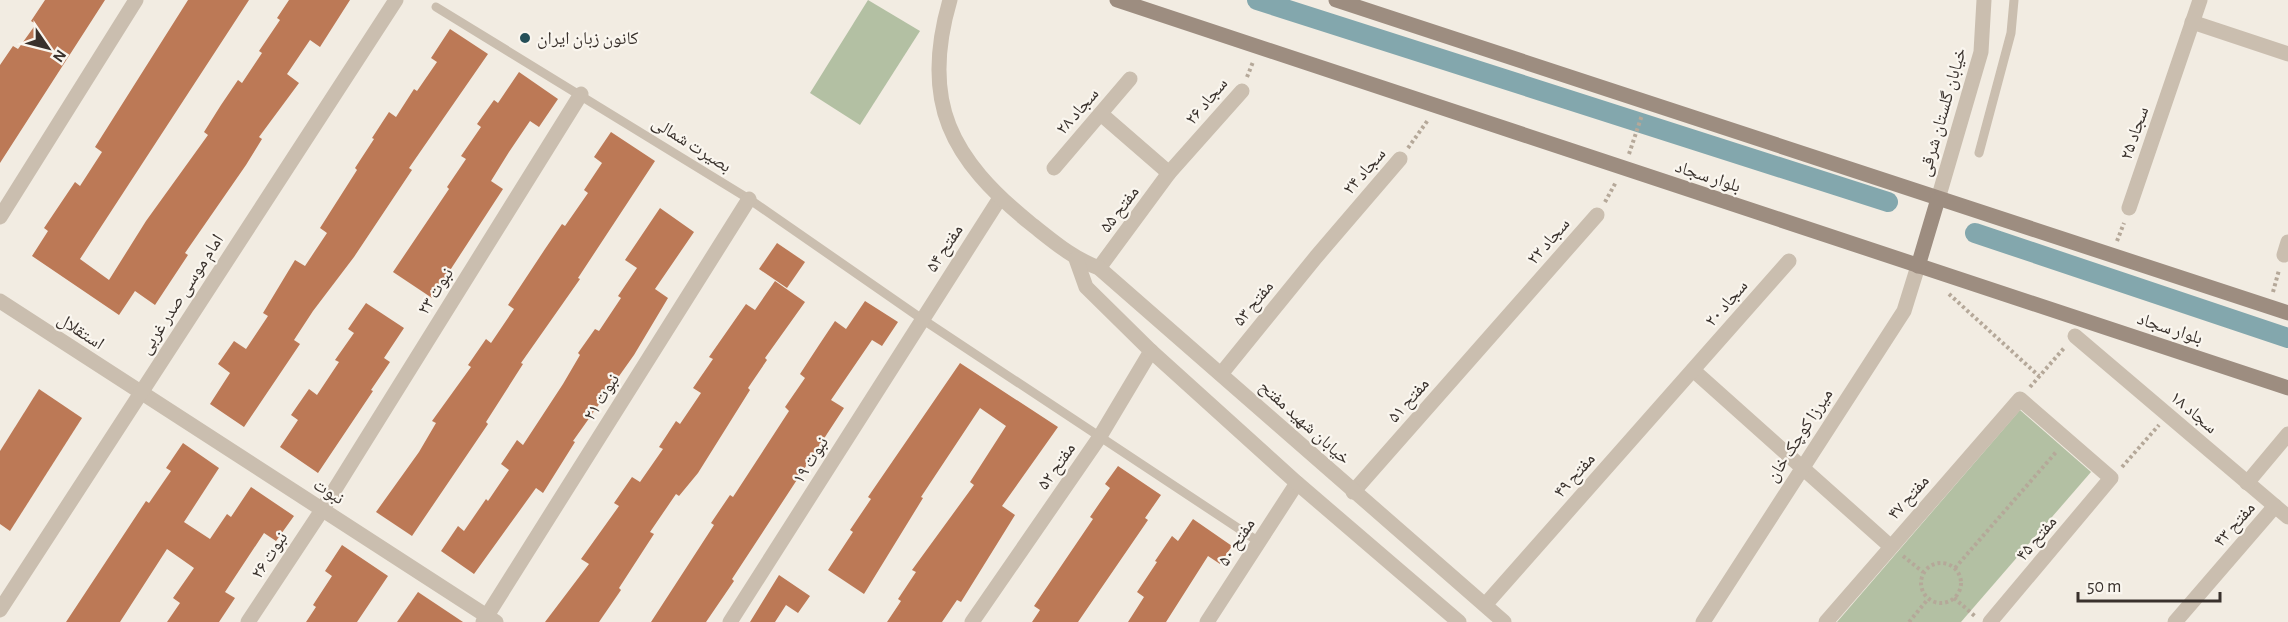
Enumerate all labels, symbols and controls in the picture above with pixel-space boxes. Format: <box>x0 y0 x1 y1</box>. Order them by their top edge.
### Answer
north arrow <box>18 18 78 78</box>
place label: کانون زبان ایران <box>537 30 639 49</box>
marker: کانون زبان ایران <box>518 31 532 45</box>
street label: خیابان گلستان شرقی <box>1916 46 1971 179</box>
text: N <box>50 47 69 65</box>
street label: سجاد ۲۶ <box>1182 75 1231 129</box>
street label: سجاد ۲۸ <box>1053 85 1103 138</box>
street label: سجاد ۲۵ <box>2117 104 2153 162</box>
street label: بصیرت شمالی <box>648 113 734 177</box>
street label: سجاد ۲۴ <box>1340 145 1390 198</box>
street label: بلوار سجاد <box>1672 158 1743 197</box>
street label: مفتح ۵۵ <box>1097 183 1144 237</box>
street label: سجاد ۲۲ <box>1524 215 1574 268</box>
street label: مفتح ۵۴ <box>923 222 968 277</box>
street label: امام موسی صدر غربی <box>136 231 229 359</box>
street label: نبوت ۲۳ <box>415 265 458 319</box>
street label: مفتح ۵۳ <box>1230 277 1279 331</box>
street label: سجاد ۲۰ <box>1702 277 1752 330</box>
street label: استقلال <box>54 310 107 354</box>
street label: بلوار سجاد <box>2134 310 2205 349</box>
street label: نبوت ۲۱ <box>581 371 624 425</box>
street label: مفتح ۵۱ <box>1385 375 1434 428</box>
street label: خیابان شهید مفتح <box>1254 377 1353 470</box>
street label: میرزا کوچک خان <box>1763 386 1837 486</box>
street label: سجاد ۱۸ <box>2166 388 2220 437</box>
street label: نبوت ۱۹ <box>790 434 833 488</box>
street label: مفتح ۵۲ <box>1034 440 1081 495</box>
street label: مفتح ۴۹ <box>1551 450 1600 503</box>
street label: مفتح ۴۷ <box>1885 472 1934 525</box>
street label: نبوت <box>310 475 347 509</box>
street label: مفتح ۴۳ <box>2211 499 2260 552</box>
street label: مفتح ۴۵ <box>2013 513 2062 566</box>
street label: مفتح ۵۰ <box>1215 516 1260 571</box>
street label: نبوت ۲۶ <box>248 529 292 582</box>
scale bar <box>2078 565 2220 603</box>
text: 50 m <box>2087 578 2121 596</box>

